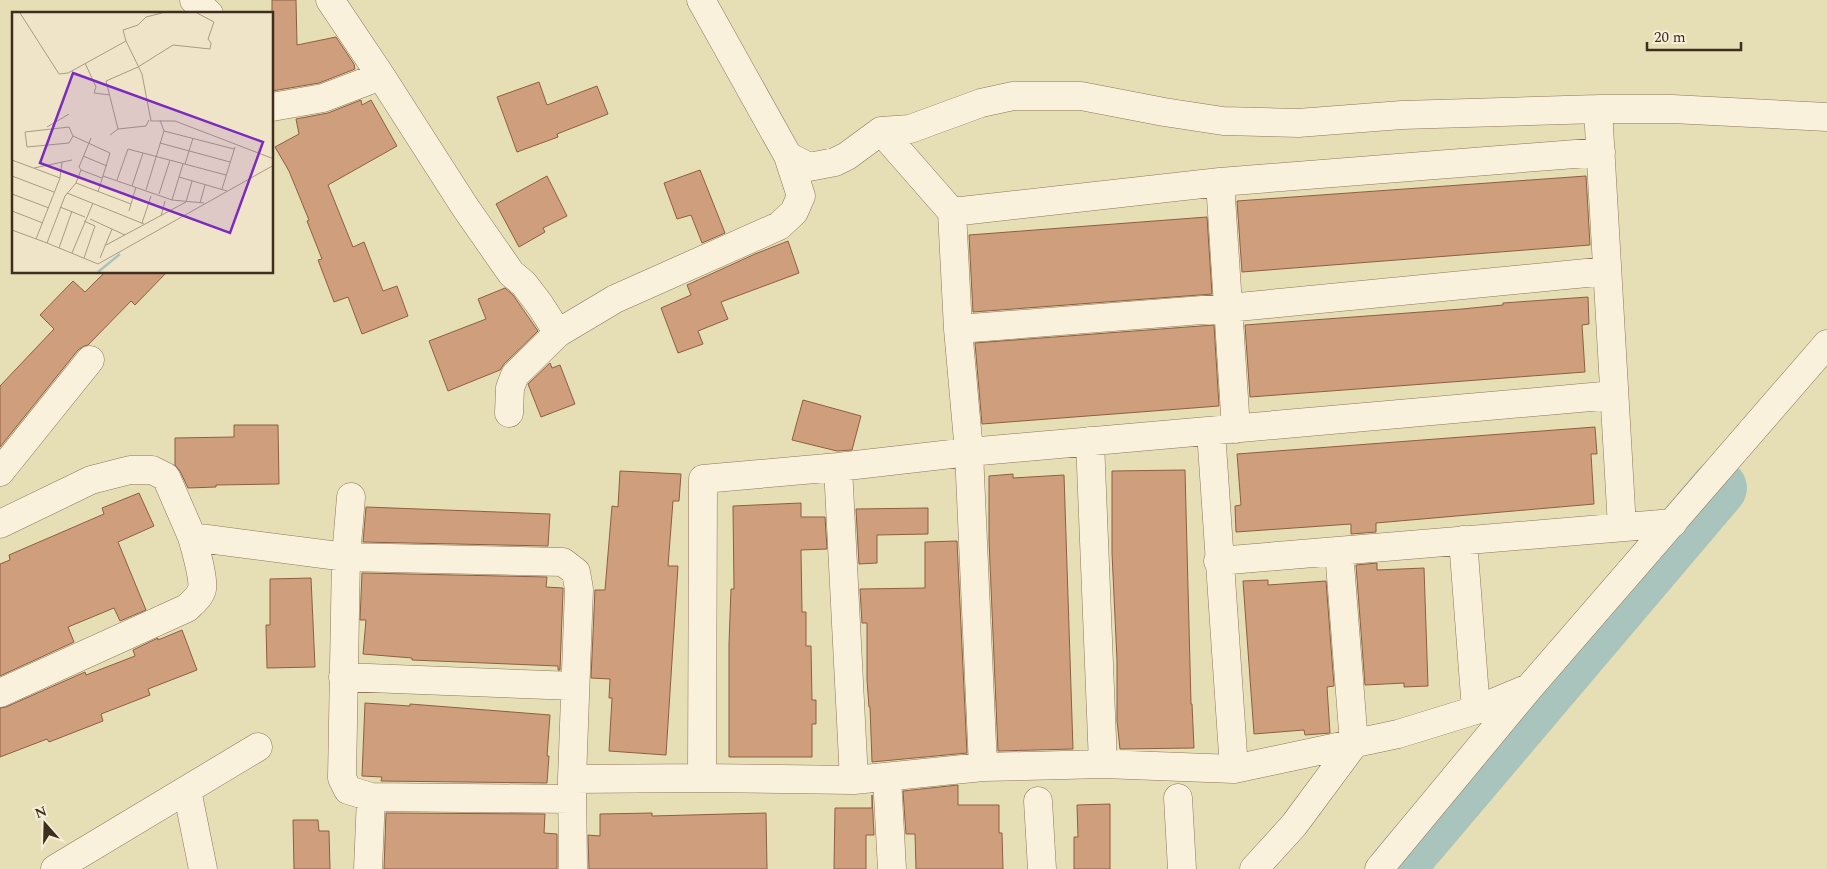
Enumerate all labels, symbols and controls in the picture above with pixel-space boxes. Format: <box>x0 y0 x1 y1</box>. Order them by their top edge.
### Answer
inset map <box>12 12 274 274</box>
scale bar <box>1647 20 1741 52</box>
text: 20 m <box>1654 26 1686 49</box>
north arrow <box>20 799 70 849</box>
text: N <box>32 800 50 824</box>

